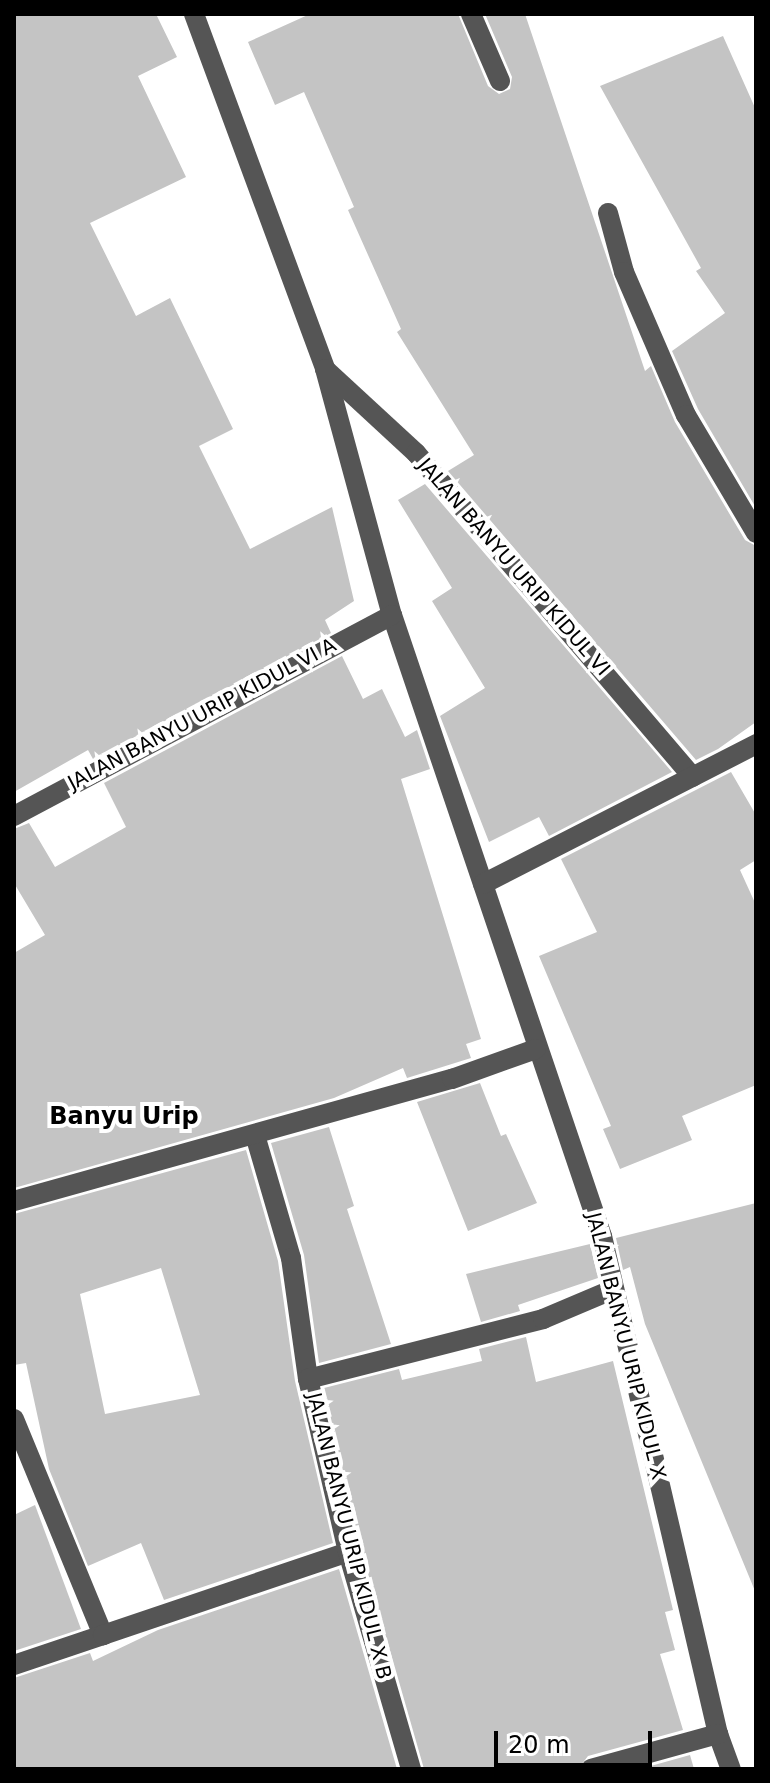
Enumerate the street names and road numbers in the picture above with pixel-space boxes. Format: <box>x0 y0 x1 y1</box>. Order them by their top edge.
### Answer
street label: JALAN BANYU URIP KIDUL VI <box>413 453 615 681</box>
street label: JALAN BANYU URIP KIDUL VI A <box>64 633 340 795</box>
street label: JALAN BANYU URIP KIDUL X <box>581 1210 671 1482</box>
street label: JALAN BANYU URIP KIDUL X B <box>302 1390 396 1682</box>

